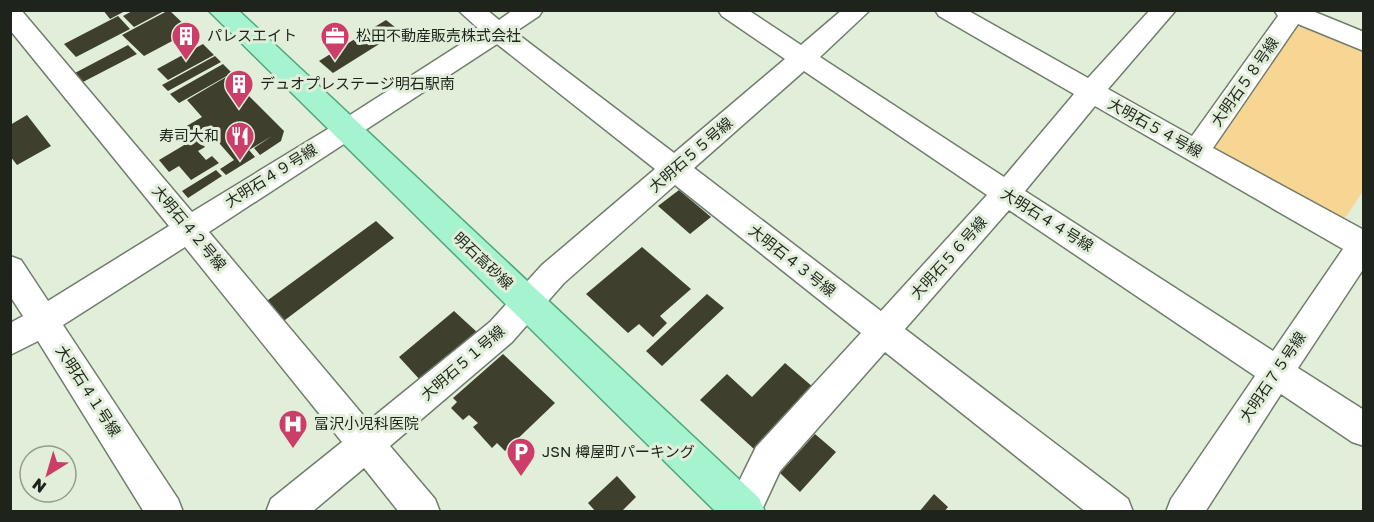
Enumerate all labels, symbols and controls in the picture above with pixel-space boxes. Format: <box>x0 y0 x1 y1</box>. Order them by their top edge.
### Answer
building icon: パレスエイト <box>170 20 202 62</box>
office icon: 松田不動産販売株式会社 <box>319 20 351 62</box>
place label: パレスエイト <box>207 26 297 44</box>
place label: 松田不動産販売株式会社 <box>356 26 521 44</box>
street label: 大明石５８号線 <box>1207 33 1282 130</box>
building icon: デュオプレステージ明石駅南 <box>223 68 255 110</box>
place label: デュオプレステージ明石駅南 <box>260 74 455 92</box>
street label: 大明石５４号線 <box>1105 94 1206 160</box>
street label: 大明石５５号線 <box>645 113 736 195</box>
restaurant icon: 寿司大和 <box>224 120 256 162</box>
place label: 寿司大和 <box>159 126 219 144</box>
street label: 大明石４９号線 <box>221 140 320 211</box>
street label: 大明石４２号線 <box>149 181 230 273</box>
street label: 大明石４４号線 <box>998 184 1097 255</box>
street label: 大明石５６号線 <box>906 212 990 302</box>
street label: 大明石４３号線 <box>746 221 840 300</box>
street label: 明石高砂線 <box>450 228 517 292</box>
street label: 大明石５１号線 <box>417 321 508 403</box>
street label: 大明石７５号線 <box>1235 328 1309 425</box>
street label: 大明石４１号線 <box>53 342 125 439</box>
hospital icon: 冨沢小児科医院 <box>277 408 309 450</box>
place label: 冨沢小児科医院 <box>314 414 419 432</box>
parking icon: JSN 樽屋町パーキング <box>505 436 537 478</box>
place label: JSN 樽屋町パーキング <box>542 442 695 460</box>
north arrow <box>18 444 78 504</box>
text: N <box>28 474 50 498</box>

